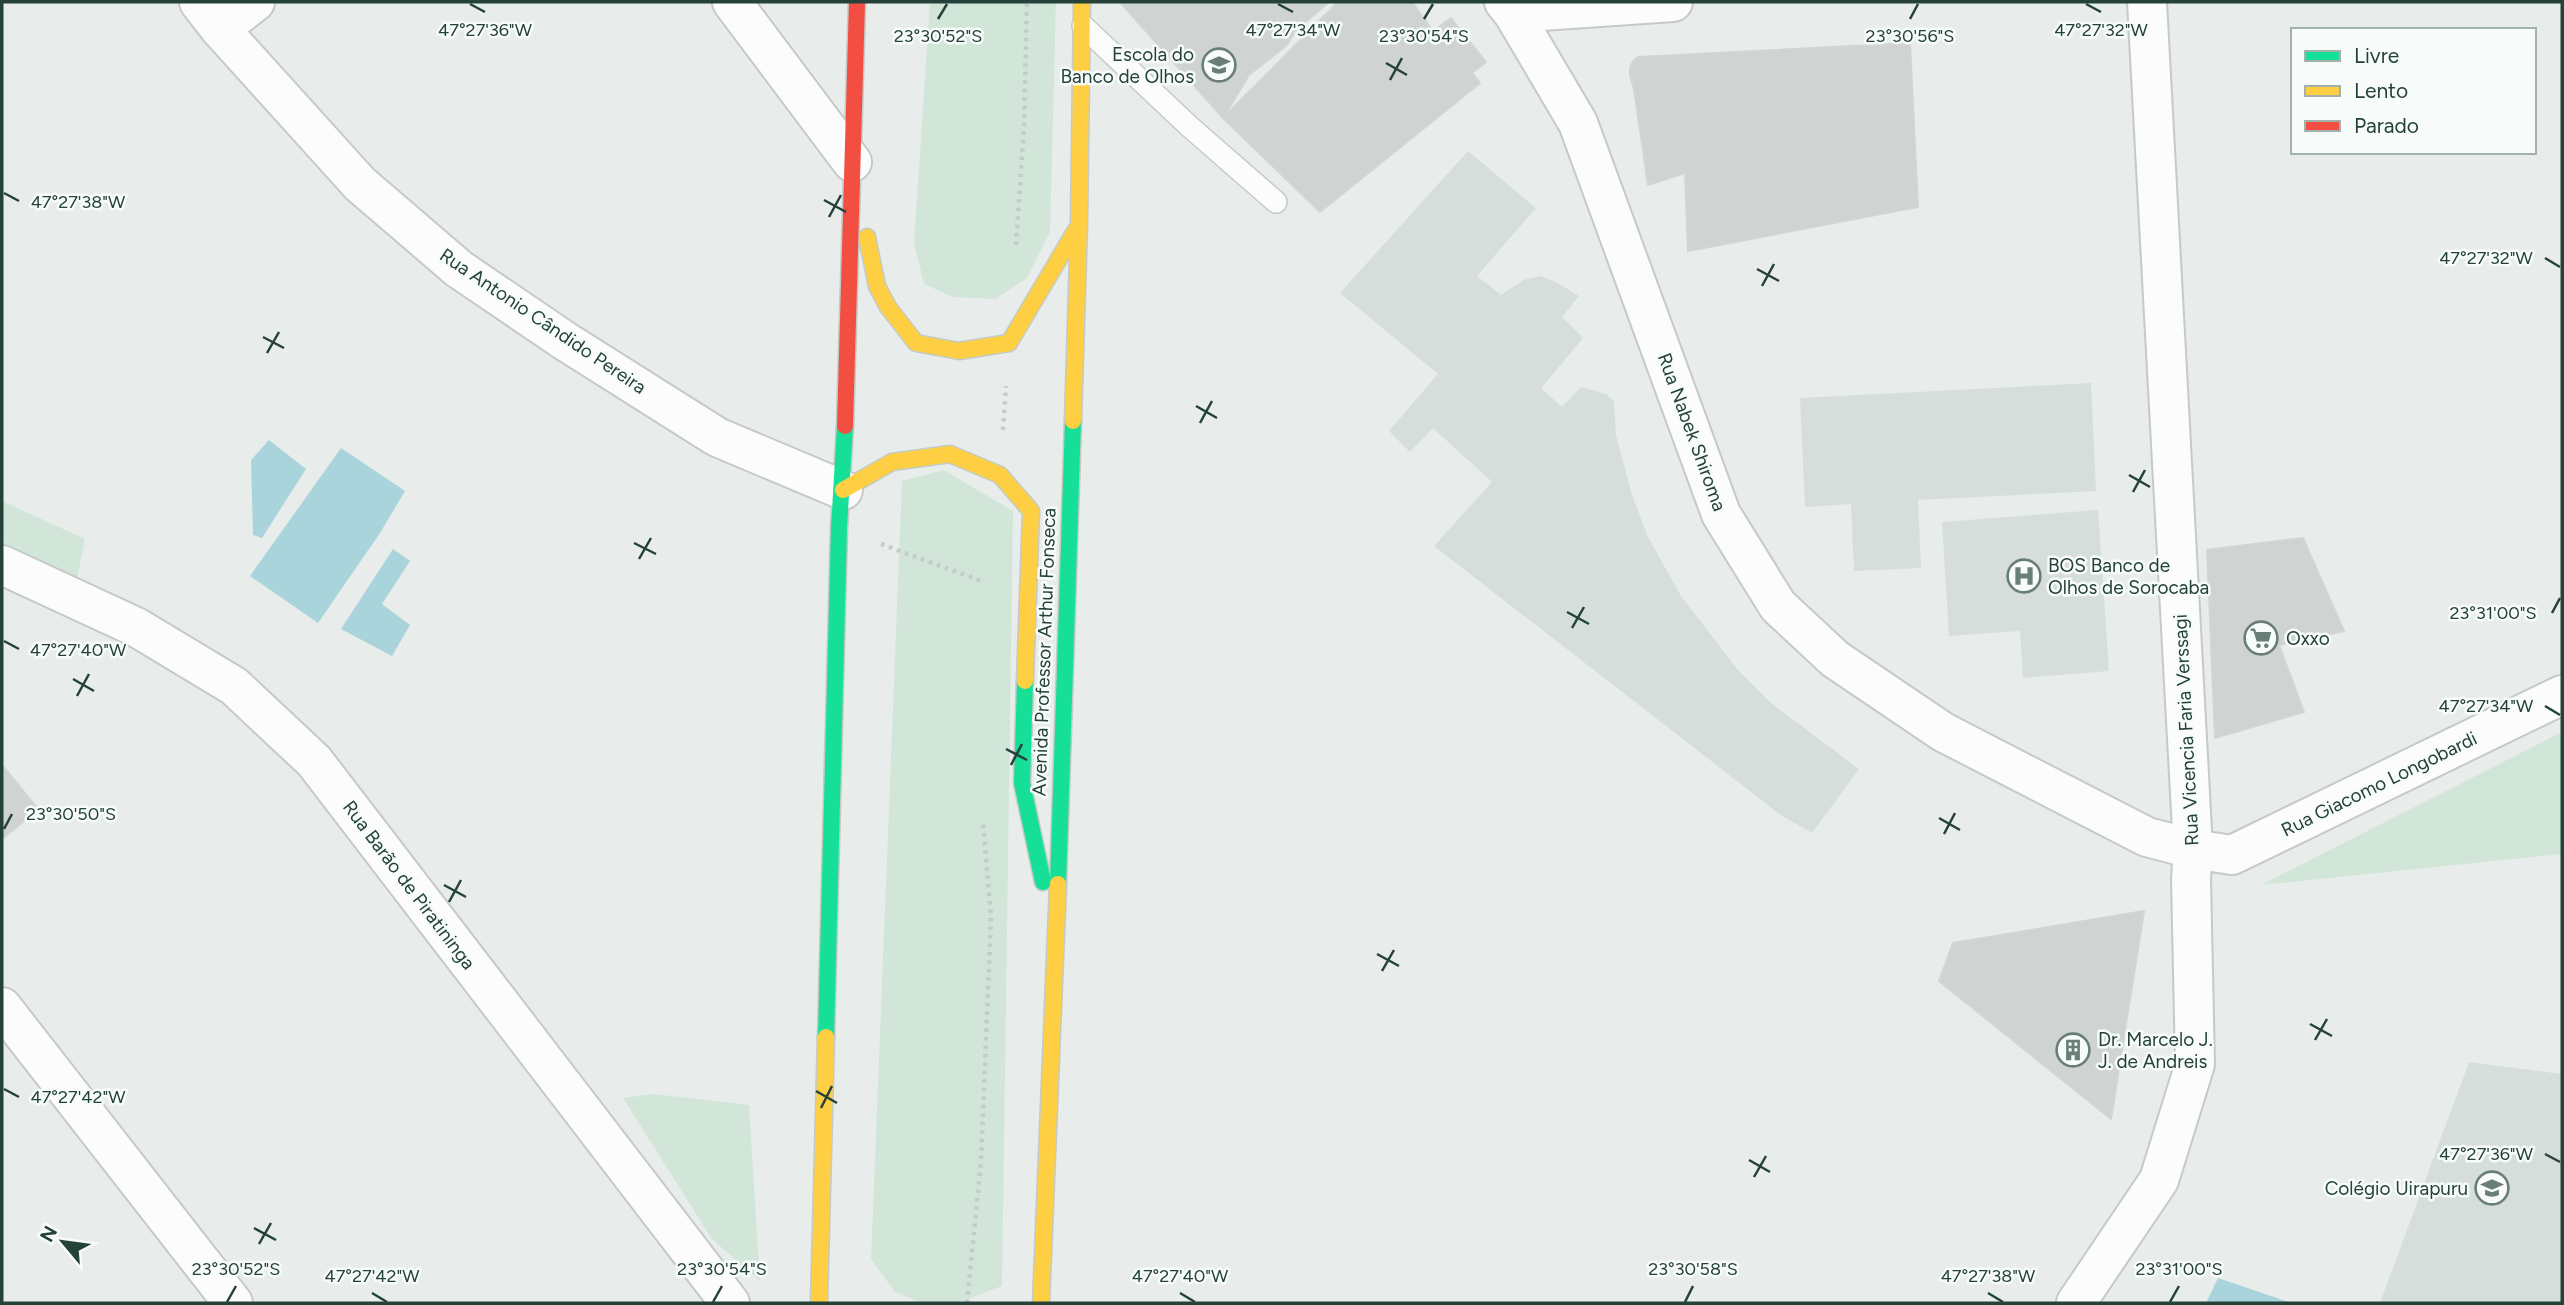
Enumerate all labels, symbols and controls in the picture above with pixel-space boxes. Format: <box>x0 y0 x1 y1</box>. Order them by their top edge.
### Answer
text: 47°27'36"W <box>438 19 533 41</box>
text: 47°27'34"W <box>1246 19 1341 41</box>
text: 47°27'32"W <box>2054 19 2149 41</box>
text: 23°30'52"S <box>894 25 982 47</box>
text: 23°30'54"S <box>1379 25 1469 47</box>
text: 23°30'56"S <box>1866 25 1954 47</box>
legend <box>2291 28 2536 154</box>
place label: Escola do Banco de Olhos <box>1061 43 1194 88</box>
text: Livre <box>2354 43 2399 68</box>
school or university icon: Escola do Banco de Olhos <box>1200 46 1238 84</box>
text: Lento <box>2354 78 2408 103</box>
text: Parado <box>2354 113 2419 138</box>
text: 47°27'38"W <box>31 191 126 213</box>
street label: Rua Antonio Cândido Pereira <box>435 243 651 399</box>
text: 47°27'32"W <box>2439 247 2534 269</box>
street label: Rua Nabek Shiroma <box>1653 350 1731 514</box>
street label: Avenida Professor Arthur Fonseca <box>1027 507 1061 797</box>
place label: BOS Banco de Olhos de Sorocaba <box>2048 554 2209 599</box>
hospital icon: BOS Banco de Olhos de Sorocaba <box>2005 557 2043 595</box>
text: 23°31'00"S <box>2449 602 2537 624</box>
street label: Rua Vicencia Faria Verssagi <box>2168 614 2204 846</box>
supermarket icon: Oxxo <box>2242 619 2280 657</box>
place label: Oxxo <box>2286 627 2330 650</box>
text: 47°27'40"W <box>30 639 127 661</box>
text: 47°27'34"W <box>2439 695 2534 717</box>
street label: Rua Giacomo Longobardi <box>2277 727 2481 841</box>
street label: Rua Barão de Piratininga <box>338 796 480 974</box>
text: 23°30'50"S <box>26 803 116 825</box>
place label: Dr. Marcelo J. J. de Andreis <box>2098 1028 2213 1073</box>
building icon: Dr. Marcelo J. J. de Andreis <box>2054 1031 2092 1069</box>
text: 47°27'42"W <box>30 1086 126 1108</box>
text: 47°27'36"W <box>2439 1143 2534 1165</box>
school or university icon: Colégio Uirapuru <box>2473 1169 2511 1207</box>
place label: Colégio Uirapuru <box>2325 1177 2468 1200</box>
north arrow <box>28 1207 98 1277</box>
text: N <box>35 1222 62 1246</box>
text: 23°30'52"S <box>192 1258 280 1280</box>
text: 23°30'54"S <box>677 1258 767 1280</box>
text: 23°30'58"S <box>1648 1258 1738 1280</box>
text: 23°31'00"S <box>2135 1258 2223 1280</box>
text: 47°27'42"W <box>324 1265 420 1287</box>
text: 47°27'40"W <box>1132 1265 1229 1287</box>
text: 47°27'38"W <box>1941 1265 2036 1287</box>

